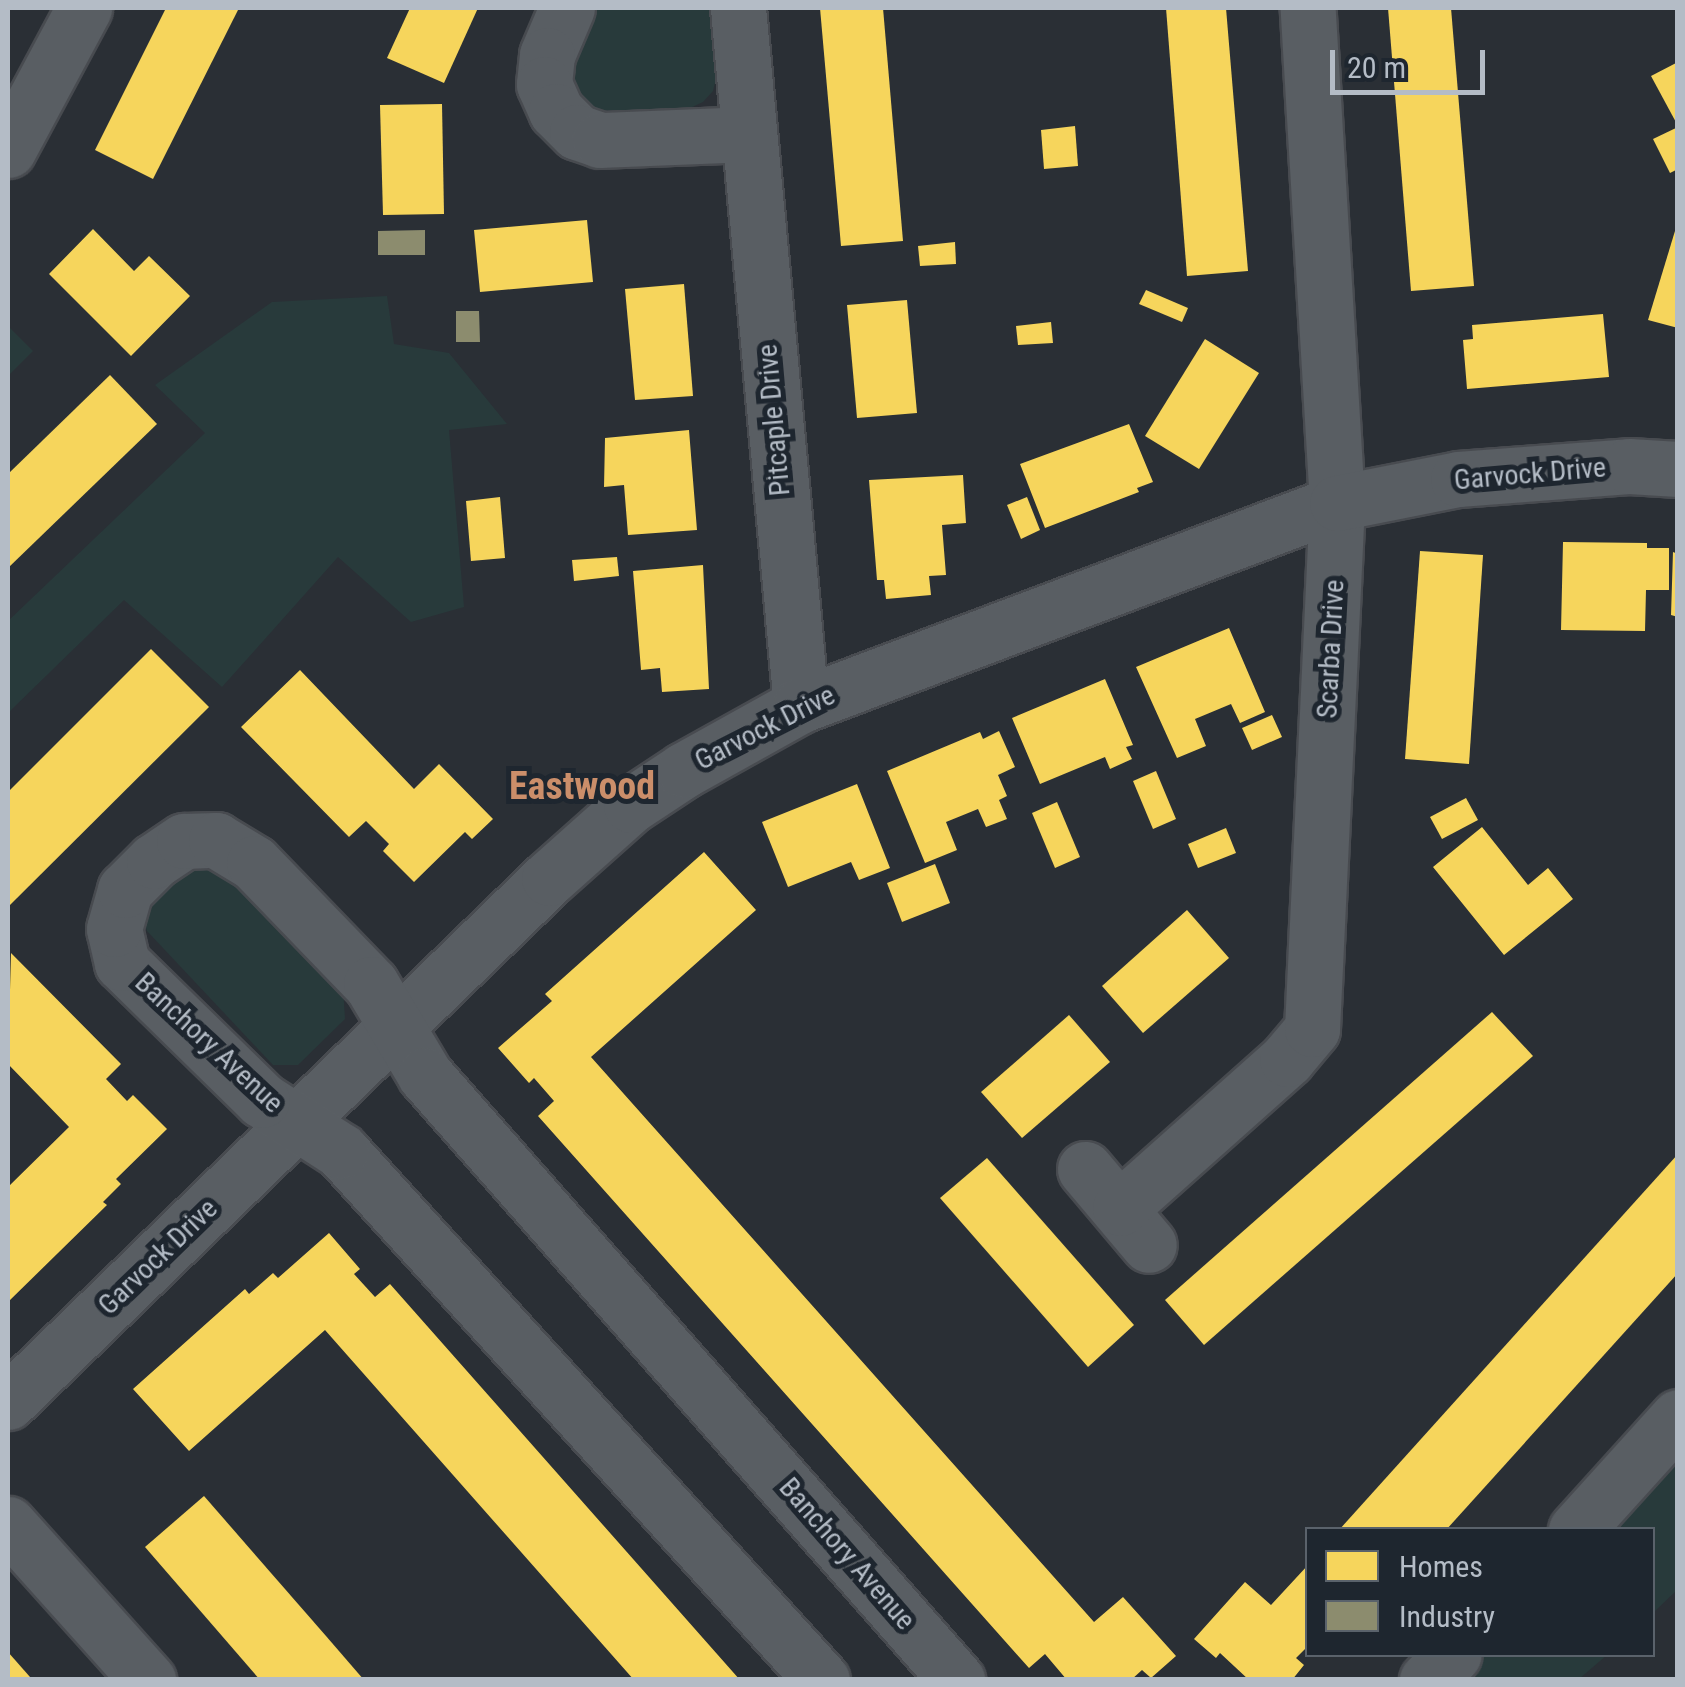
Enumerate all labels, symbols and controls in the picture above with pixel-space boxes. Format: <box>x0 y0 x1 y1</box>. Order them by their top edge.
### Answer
scale bar <box>1335 30 1490 92</box>
text: 20 m <box>1347 50 1406 85</box>
street label: Pitcaple Drive <box>751 343 797 497</box>
street label: Garvock Drive <box>1453 451 1607 497</box>
street label: Scarba Drive <box>1311 579 1351 719</box>
street label: Garvock Drive <box>689 678 841 778</box>
district label: Eastwood <box>509 764 655 810</box>
street label: Banchory Avenue <box>128 966 290 1120</box>
street label: Garvock Drive <box>92 1192 224 1322</box>
street label: Banchory Avenue <box>772 1471 922 1637</box>
legend <box>1305 1527 1655 1657</box>
text: Homes <box>1399 1549 1483 1584</box>
text: Industry <box>1399 1599 1495 1634</box>

